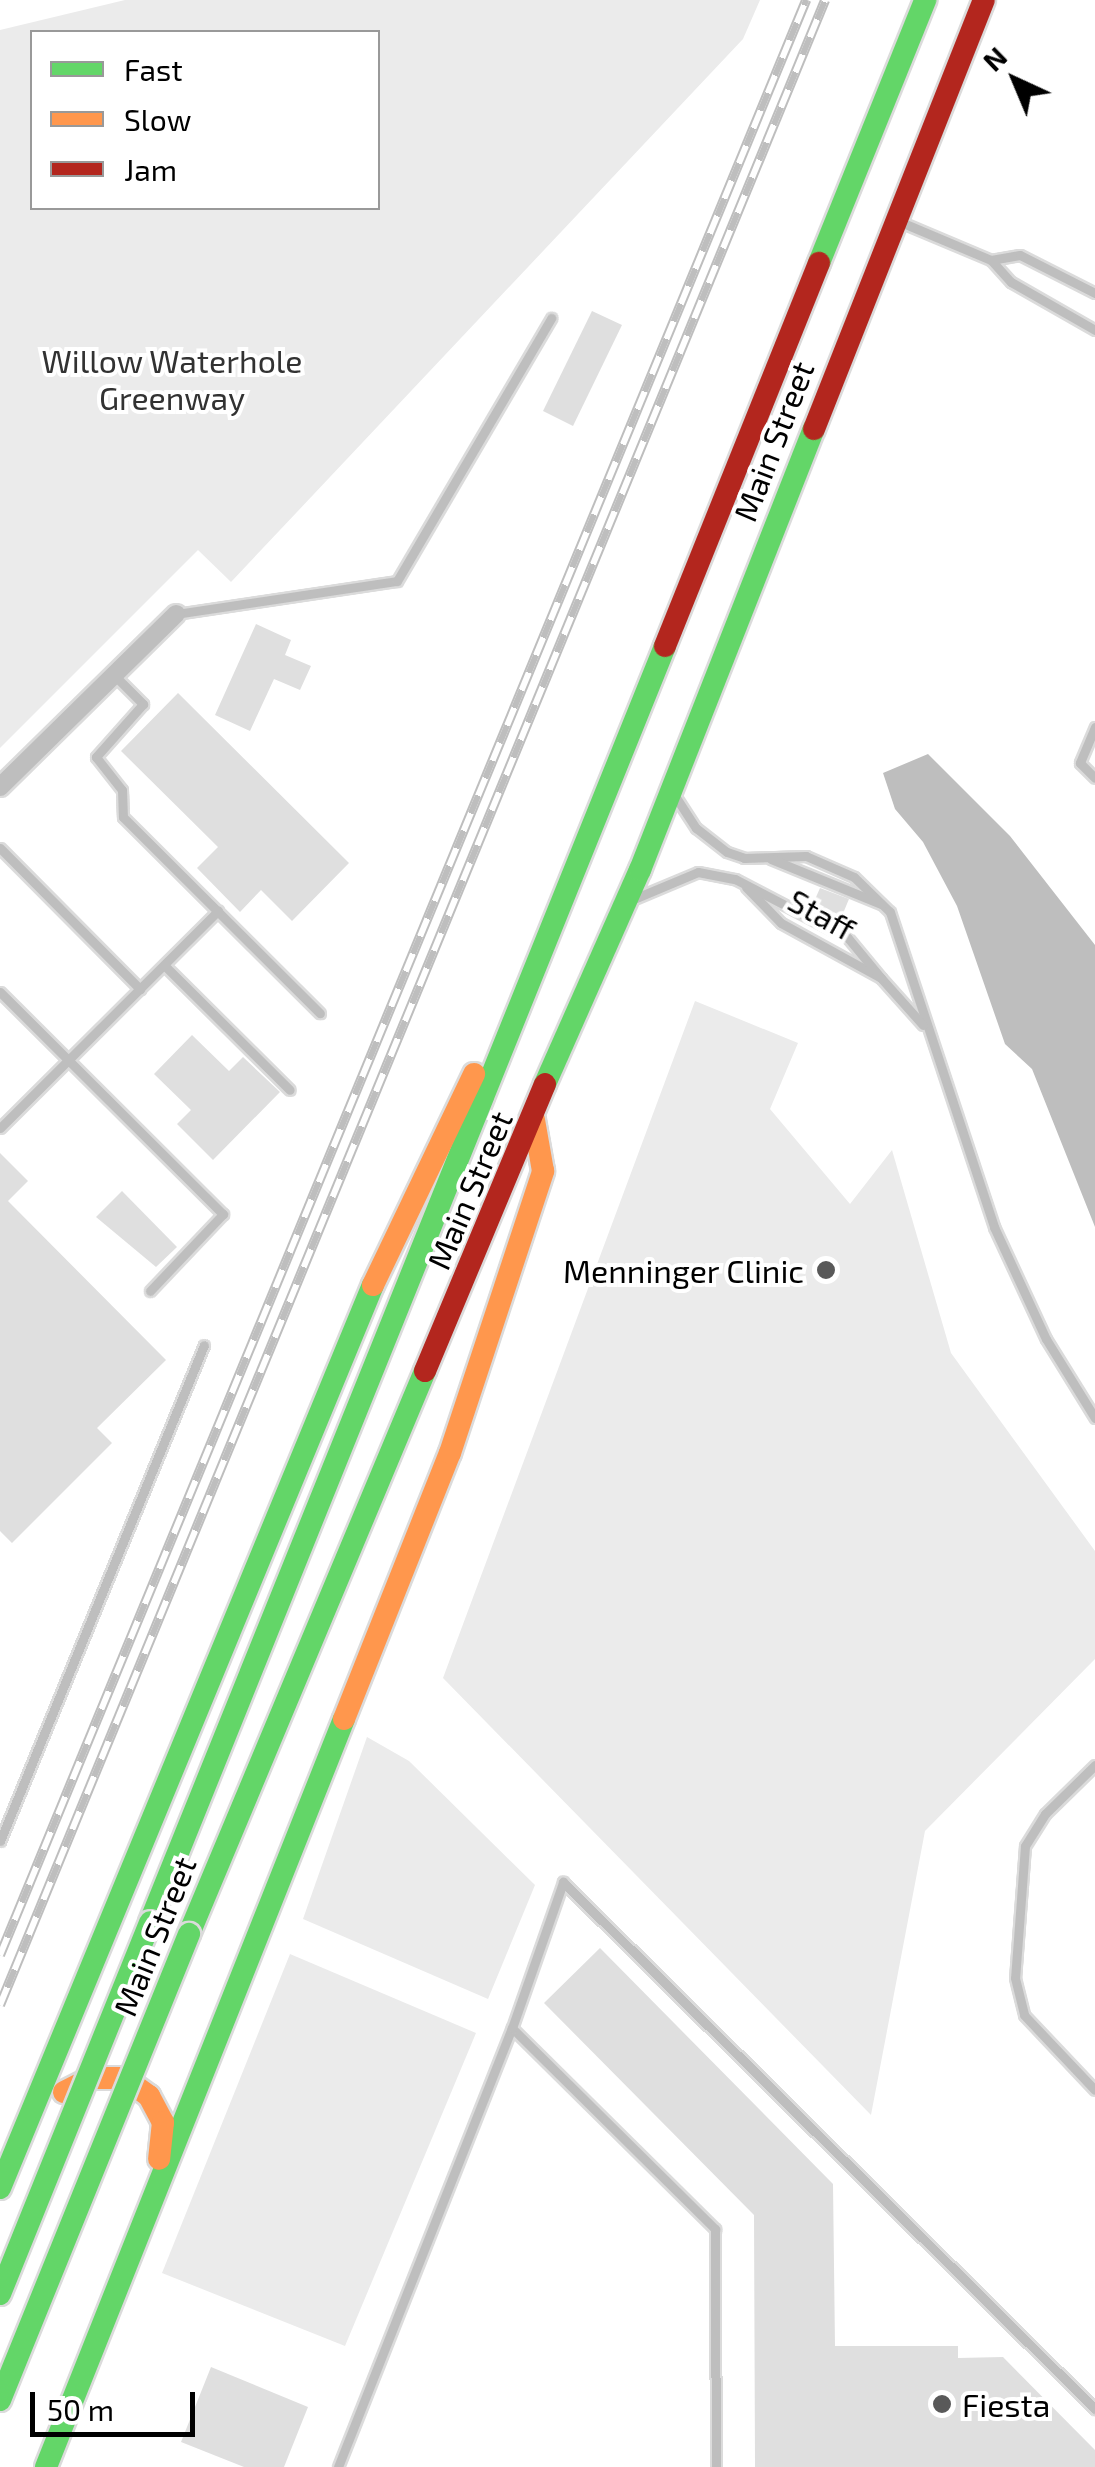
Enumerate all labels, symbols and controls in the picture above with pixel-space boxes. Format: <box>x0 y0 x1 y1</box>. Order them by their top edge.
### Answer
legend <box>30 30 380 210</box>
north arrow <box>965 30 1065 130</box>
text: N <box>975 39 1013 78</box>
text: Fast <box>124 51 183 87</box>
text: Slow <box>124 101 191 137</box>
text: Jam <box>124 151 177 187</box>
park label: Willow Waterhole Greenway <box>41 342 303 417</box>
street label: Main Street <box>725 356 821 526</box>
street label: Staff <box>782 880 862 948</box>
street label: Main Street <box>418 1105 520 1275</box>
place label: Menninger Clinic <box>562 1251 804 1289</box>
marker: Menninger Clinic <box>813 1257 839 1283</box>
street label: Main Street <box>105 1851 203 2021</box>
scale bar <box>35 2372 200 2434</box>
place label: Fiesta <box>962 2385 1050 2423</box>
text: 50 m <box>47 2391 114 2427</box>
marker: Fiesta <box>931 2393 953 2415</box>

